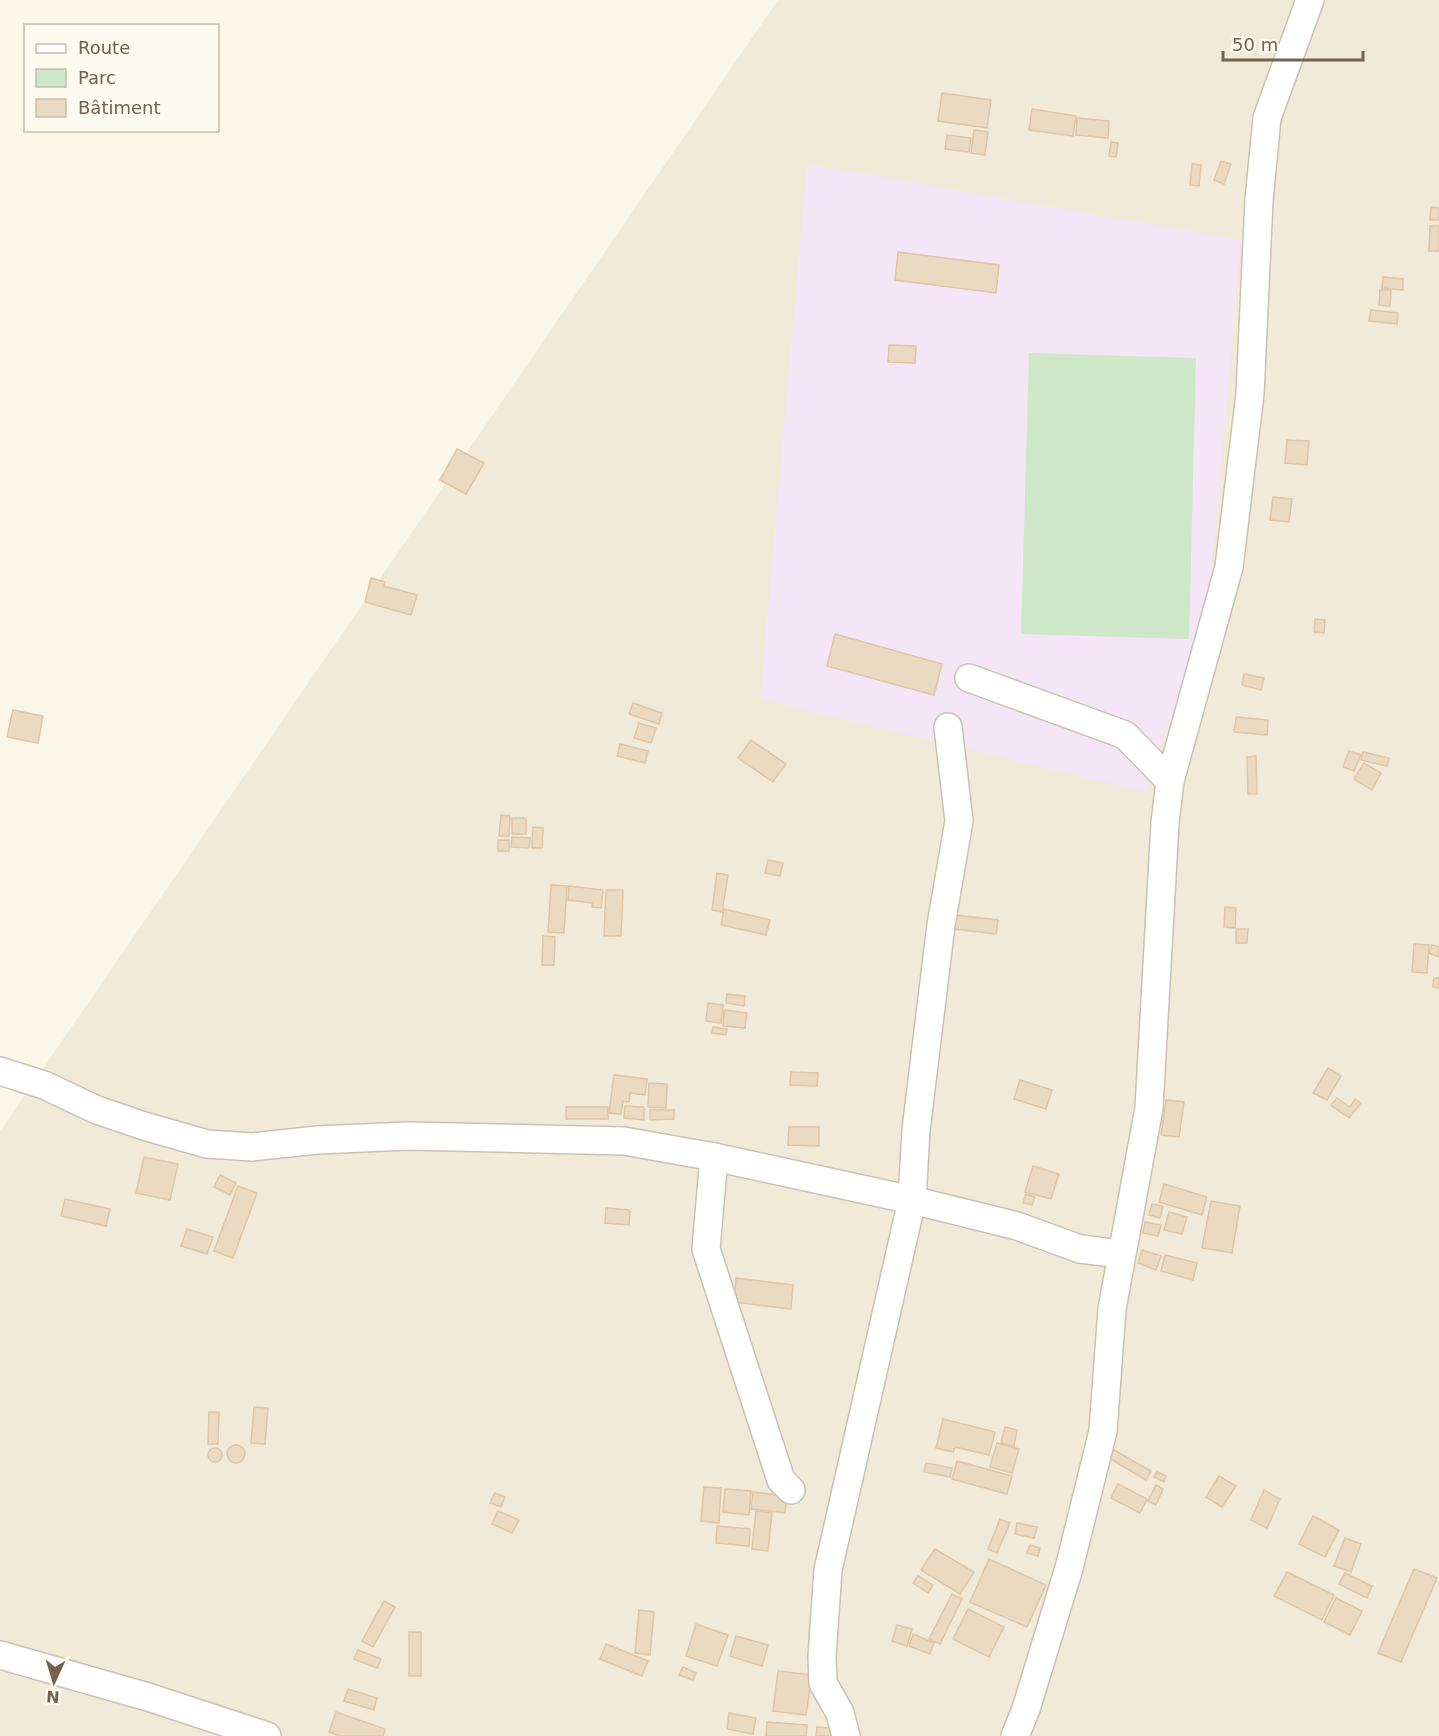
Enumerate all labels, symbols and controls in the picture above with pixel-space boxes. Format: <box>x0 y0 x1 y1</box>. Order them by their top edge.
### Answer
legend <box>24 24 219 132</box>
scale bar <box>1223 24 1362 62</box>
text: 50 m <box>1232 34 1278 55</box>
text: Route <box>78 37 130 58</box>
text: Parc <box>78 67 116 88</box>
text: Bâtiment <box>78 97 161 118</box>
north arrow <box>24 1652 84 1712</box>
text: N <box>46 1687 60 1706</box>

